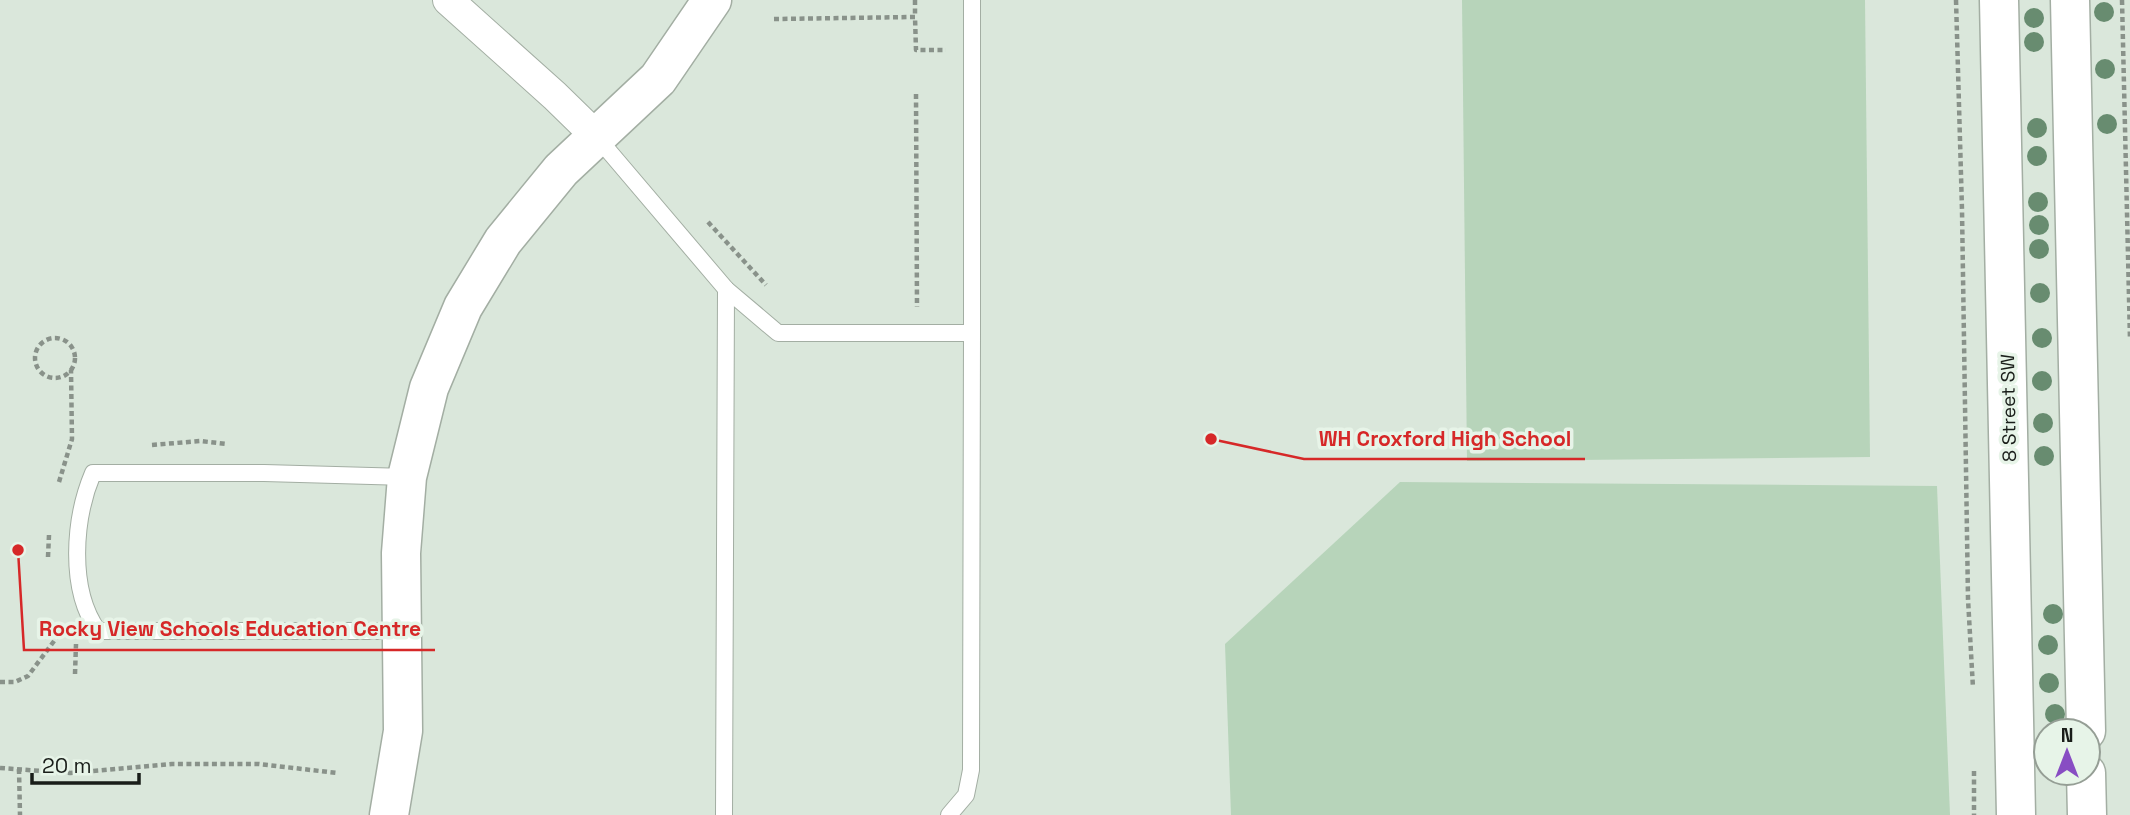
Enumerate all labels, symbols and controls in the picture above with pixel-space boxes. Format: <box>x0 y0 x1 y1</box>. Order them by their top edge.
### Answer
street label: 8 Street SW <box>1995 354 2022 462</box>
callout: WH Croxford High School <box>1304 417 1585 459</box>
text: WH Croxford High School <box>1319 425 1571 452</box>
callout: Rocky View Schools Education Centre <box>24 608 435 650</box>
text: Rocky View Schools Education Centre <box>39 615 421 642</box>
north arrow <box>2032 717 2102 787</box>
text: N <box>2061 723 2073 748</box>
scale bar <box>32 742 138 786</box>
text: 20 m <box>42 752 92 779</box>

